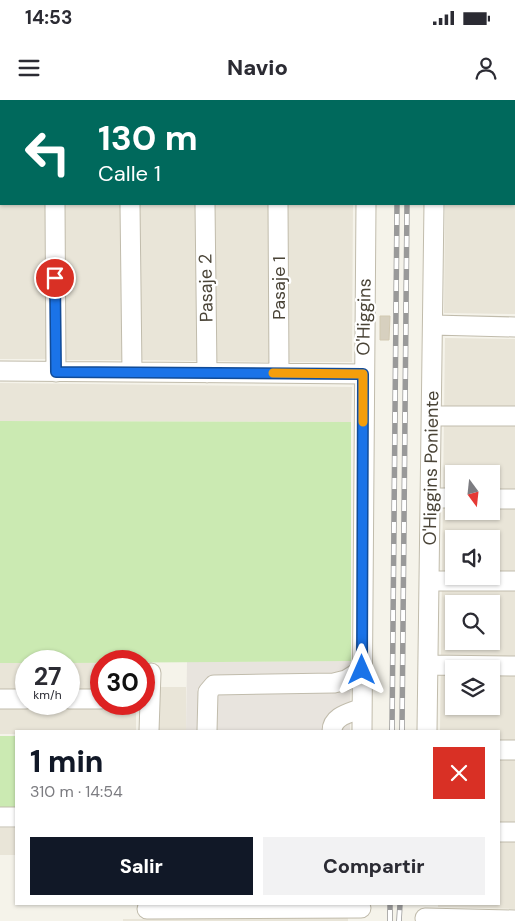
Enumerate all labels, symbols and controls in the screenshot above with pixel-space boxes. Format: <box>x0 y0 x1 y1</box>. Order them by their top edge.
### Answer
text: 14:53 <box>25 5 72 30</box>
text: Navio <box>227 53 288 82</box>
icon: menu <box>15 54 43 82</box>
icon: person <box>472 54 500 82</box>
text: 130 m <box>98 115 198 161</box>
icon: left <box>15 120 80 185</box>
text: Calle 1 <box>98 159 161 188</box>
street label: Pasaje 2 <box>193 254 219 322</box>
street label: Pasaje 1 <box>267 256 291 320</box>
pin <box>34 257 76 299</box>
icon: arrive <box>41 264 69 292</box>
street label: O'Higgins <box>351 278 377 356</box>
street label: O'Higgins Poniente <box>418 390 444 546</box>
north arrow <box>445 465 500 520</box>
map controls <box>445 465 500 715</box>
button: sound <box>445 530 500 585</box>
button: search <box>445 595 500 650</box>
position arrow <box>335 643 387 695</box>
speed limit sign: 30 <box>90 650 155 715</box>
text: 27 <box>34 660 61 693</box>
button: layers <box>445 660 500 715</box>
text: km/h <box>33 687 62 703</box>
text: 1 min <box>30 742 103 781</box>
button: close <box>433 747 485 799</box>
text: 310 m · 14:54 <box>30 781 123 802</box>
button: Salir <box>30 837 253 895</box>
button: Compartir <box>263 837 485 895</box>

